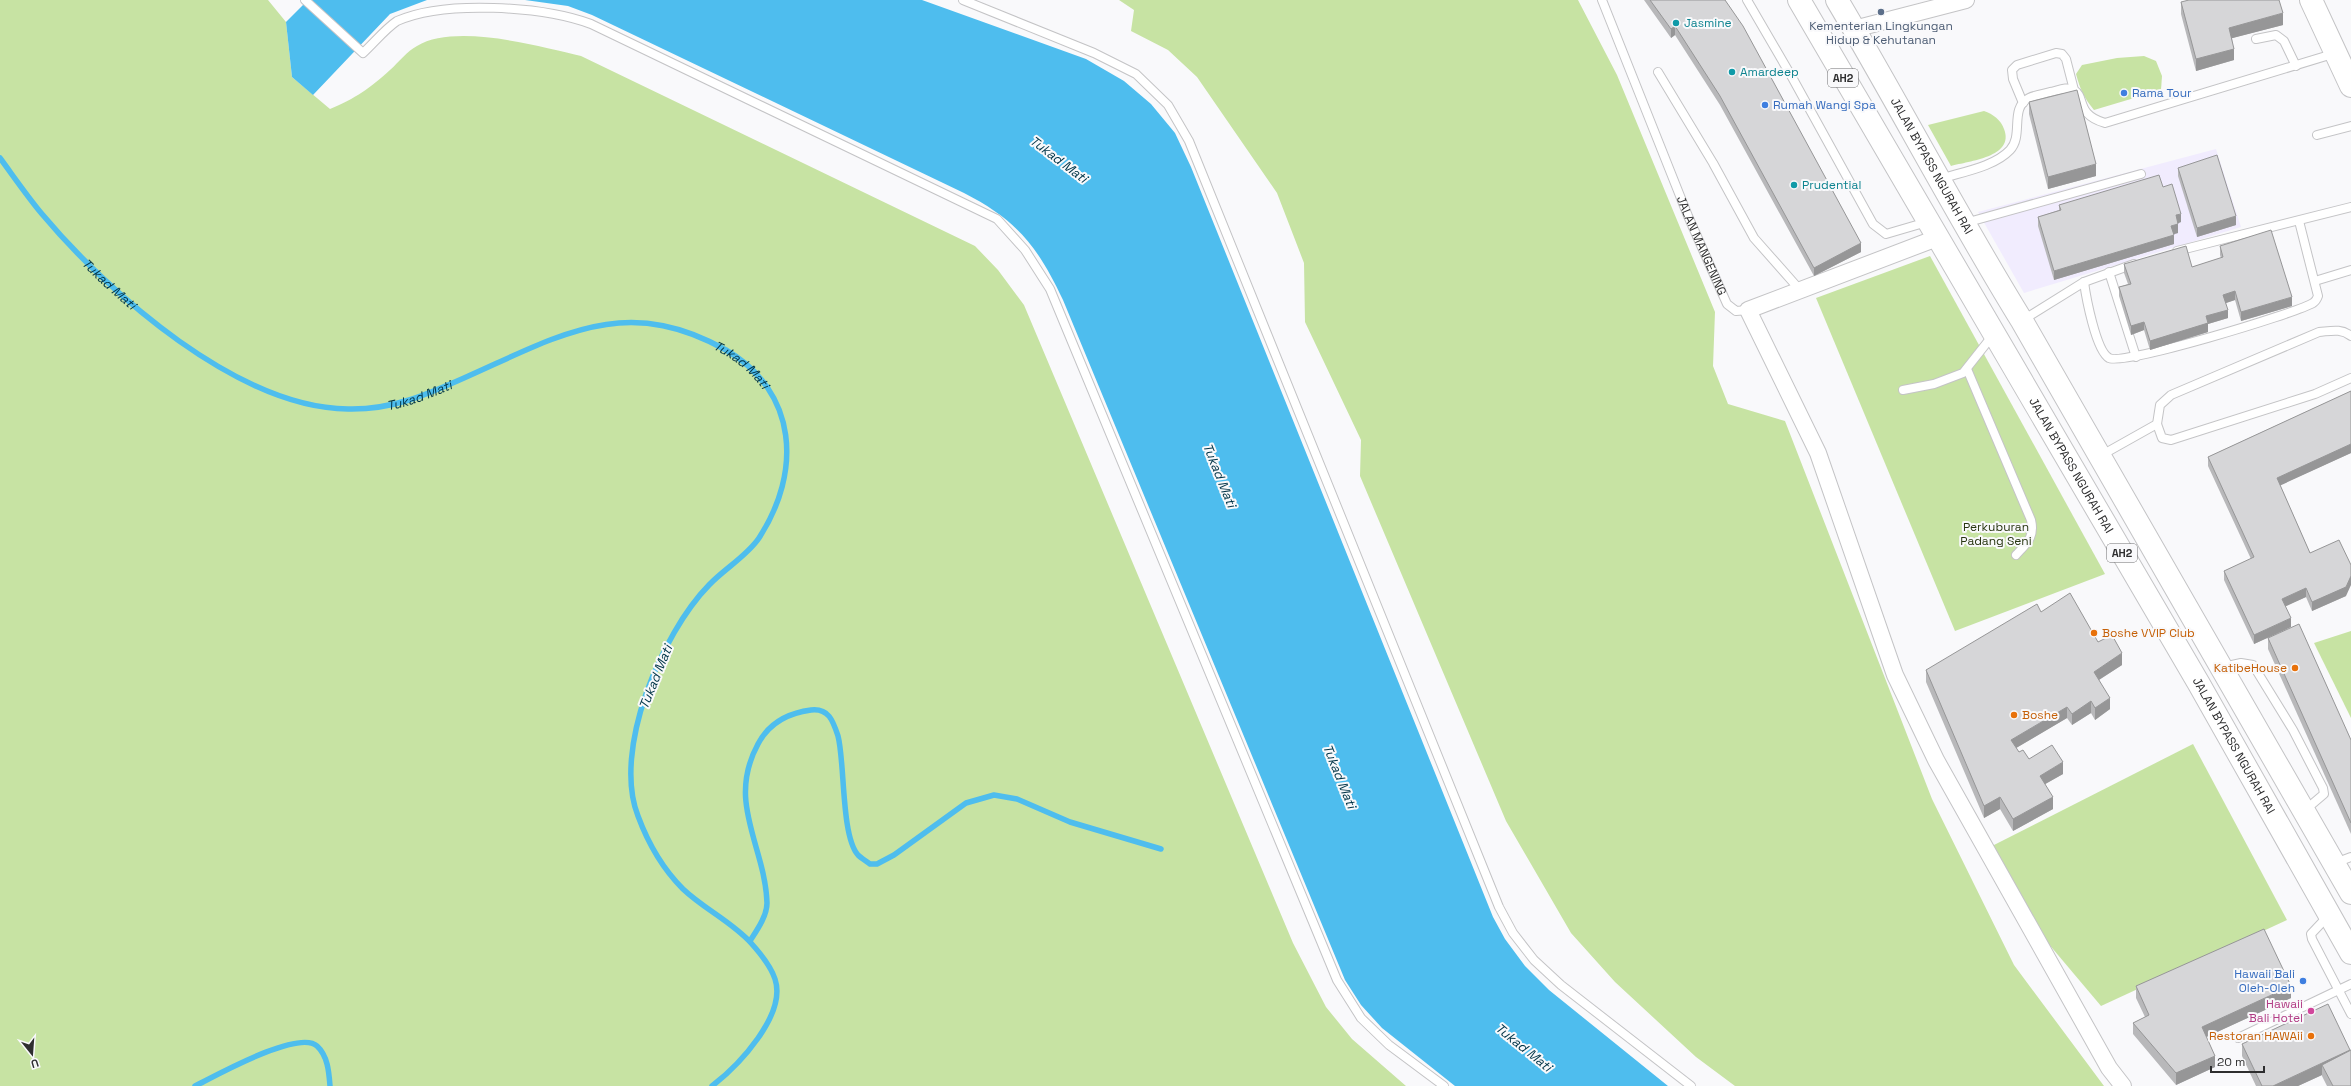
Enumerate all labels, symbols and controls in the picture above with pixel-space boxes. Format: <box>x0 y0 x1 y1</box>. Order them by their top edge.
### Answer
marker: Kementerian Lingkungan Hidup & Kehutanan <box>1876 7 1886 17</box>
place label: Jasmine <box>1684 15 1732 31</box>
marker: Jasmine <box>1671 18 1681 28</box>
place label: Kementerian Lingkungan Hidup & Kehutanan <box>1809 18 1953 48</box>
place label: Amardeep <box>1740 64 1799 80</box>
marker: Amardeep <box>1727 67 1737 77</box>
road number: AH2 <box>1828 69 1858 87</box>
place label: Rama Tour <box>2132 85 2192 101</box>
marker: Rama Tour <box>2119 88 2129 98</box>
street label: JALAN BYPASS NGURAH RAI <box>1887 95 1977 237</box>
place label: Rumah Wangi Spa <box>1773 97 1876 113</box>
marker: Rumah Wangi Spa <box>1760 100 1770 110</box>
water label: Tukad Mati <box>1026 132 1092 188</box>
place label: Prudential <box>1802 177 1861 193</box>
marker: Prudential <box>1789 180 1799 190</box>
street label: JALAN MANGENING <box>1673 194 1730 298</box>
water label: Tukad Mati <box>78 255 141 314</box>
water label: Tukad Mati <box>711 337 774 394</box>
water label: Tukad Mati <box>385 376 456 415</box>
street label: JALAN BYPASS NGURAH RAI <box>2025 395 2117 536</box>
water label: Tukad Mati <box>1199 441 1241 512</box>
park label: Perkuburan Padang Seni <box>1960 519 2032 549</box>
road number: AH2 <box>2107 544 2137 562</box>
place label: Boshe VVIP Club <box>2102 625 2195 641</box>
marker: Boshe VVIP Club <box>2089 628 2099 638</box>
water label: Tukad Mati <box>635 641 677 712</box>
place label: KatibeHouse <box>2214 660 2287 676</box>
marker: KatibeHouse <box>2290 663 2300 673</box>
street label: JALAN BYPASS NGURAH RAI <box>2189 674 2279 817</box>
place label: Boshe <box>2022 707 2058 723</box>
marker: Boshe <box>2009 710 2019 720</box>
water label: Tukad Mati <box>1319 742 1361 813</box>
place label: Hawaii Bali Oleh-Oleh <box>2234 966 2295 996</box>
marker: Hawaii Bali Oleh-Oleh <box>2298 976 2308 986</box>
place label: Hawaii Bali Hotel <box>2249 996 2303 1026</box>
marker: Hawaii Bali Hotel <box>2306 1006 2316 1016</box>
water label: Tukad Mati <box>1492 1019 1557 1077</box>
place label: Restoran HAWAii <box>2209 1028 2303 1044</box>
marker: Restoran HAWAii <box>2306 1031 2316 1041</box>
north arrow <box>12 1034 52 1074</box>
scale bar <box>2211 1048 2264 1074</box>
text: 20 m <box>2217 1054 2245 1070</box>
text: U <box>29 1056 41 1071</box>

